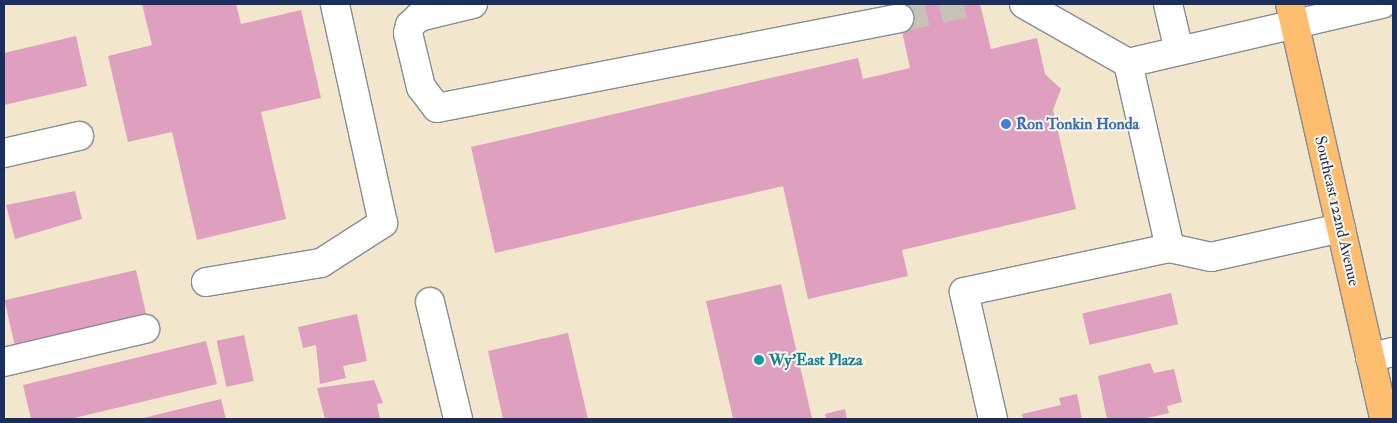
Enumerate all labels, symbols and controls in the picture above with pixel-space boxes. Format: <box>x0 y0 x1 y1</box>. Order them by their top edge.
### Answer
place label: Ron Tonkin Honda <box>1016 114 1139 134</box>
marker: Ron Tonkin Honda <box>1000 118 1012 130</box>
street label: Southeast 122nd Avenue <box>1310 134 1364 288</box>
place label: Wy’East Plaza <box>769 350 863 370</box>
marker: Wy’East Plaza <box>753 354 765 366</box>

